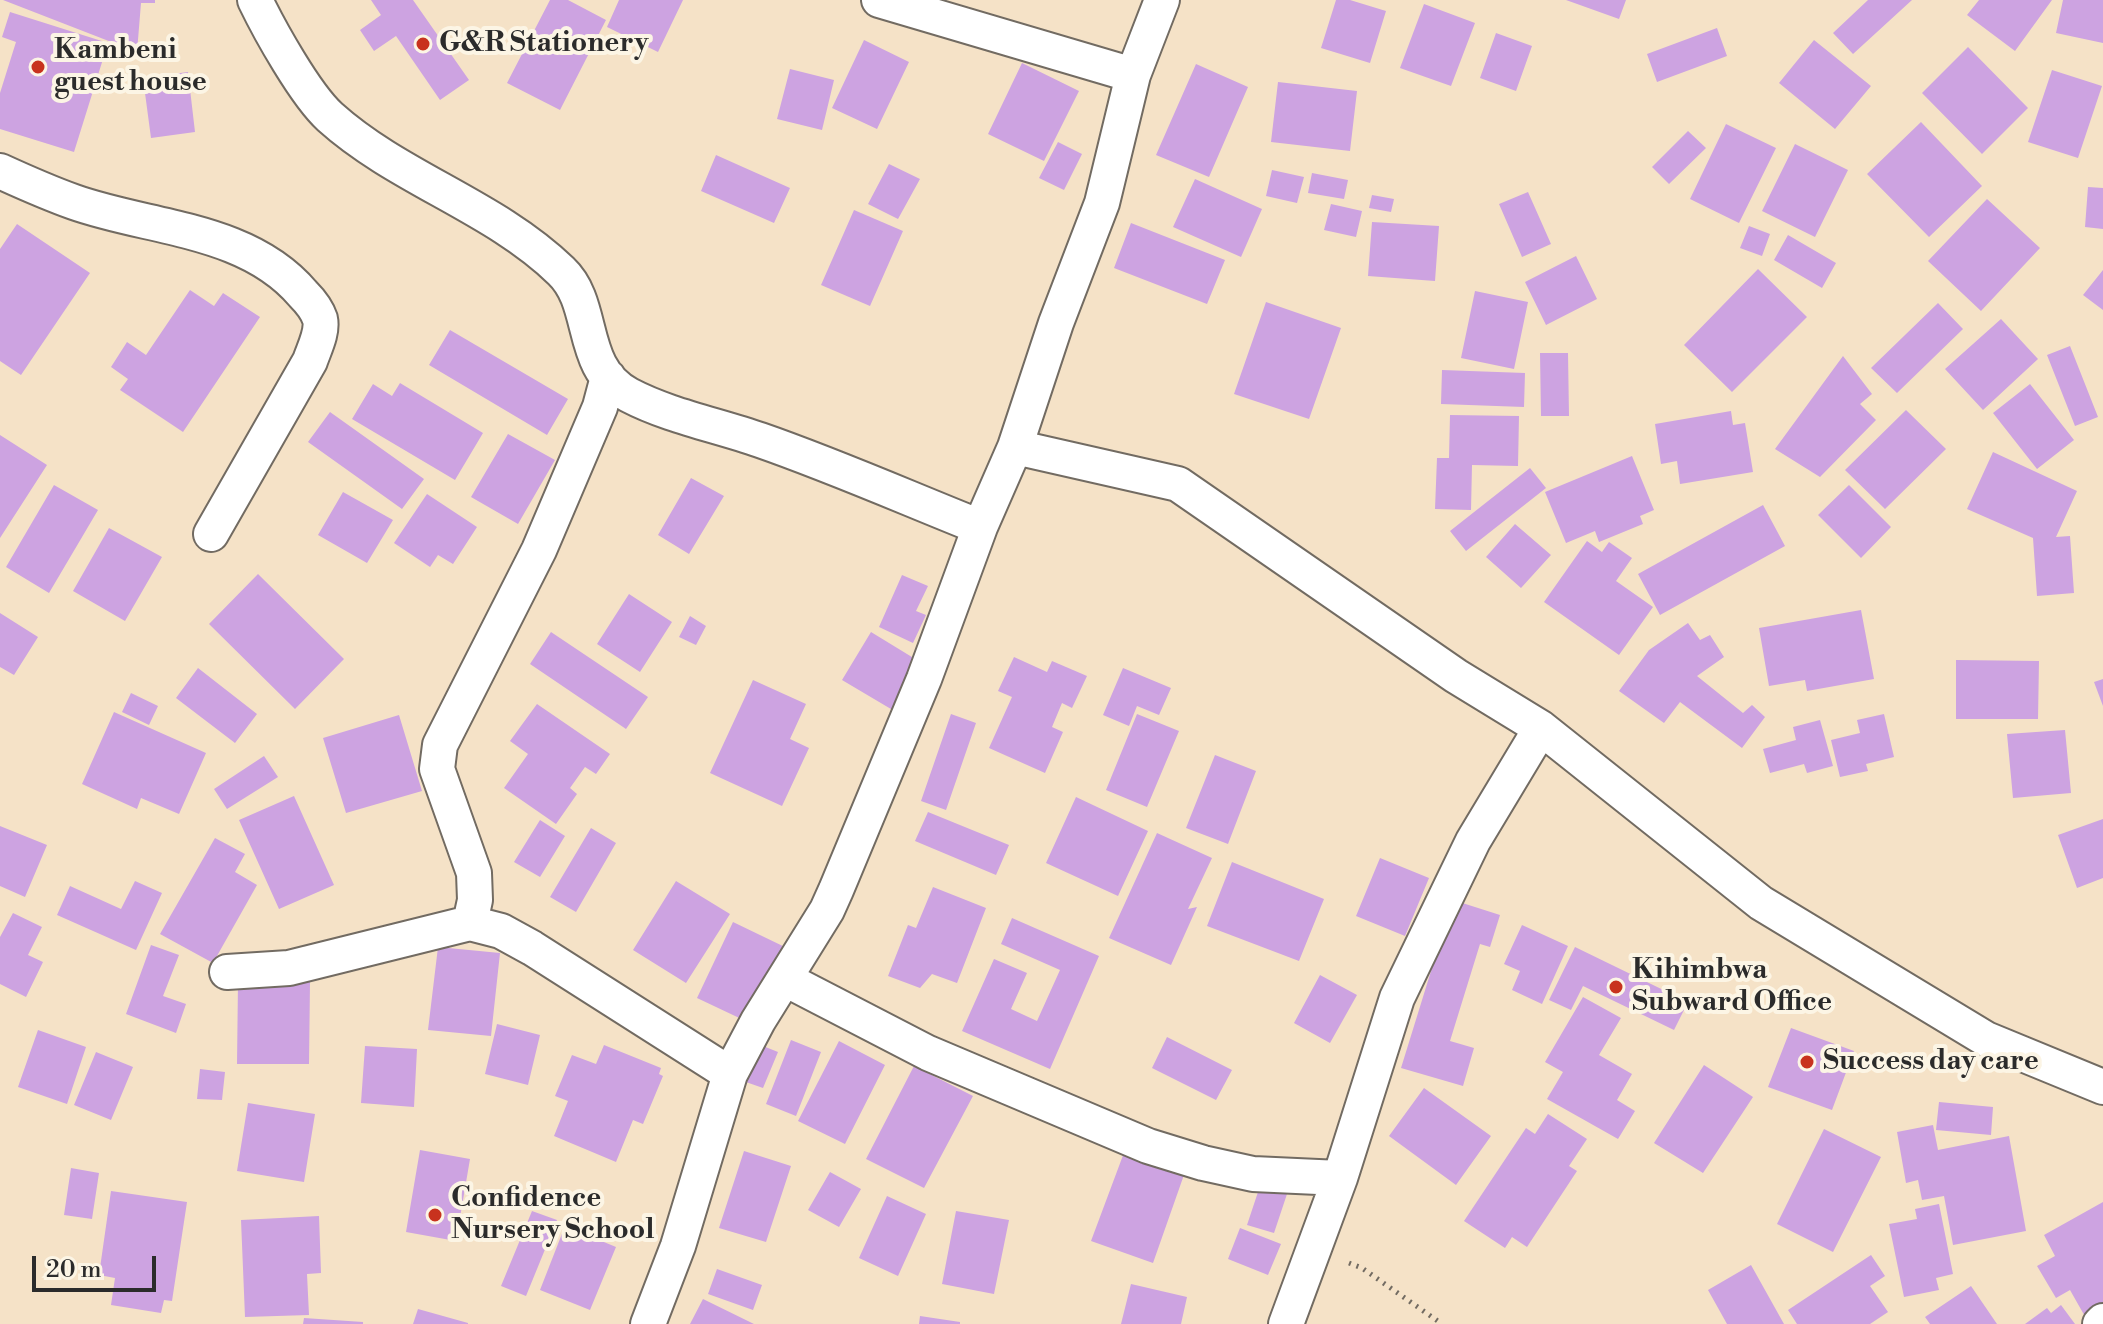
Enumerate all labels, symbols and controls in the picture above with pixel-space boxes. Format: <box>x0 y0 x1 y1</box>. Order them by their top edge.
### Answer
place label: G&R Stationery <box>439 27 648 61</box>
place label: Kambeni guest house <box>54 34 207 100</box>
marker: G&R Stationery <box>414 35 432 53</box>
marker: Kambeni guest house <box>29 58 47 76</box>
place label: Kihimbwa Subward Office <box>1632 954 1832 1020</box>
marker: Kihimbwa Subward Office <box>1607 978 1625 996</box>
place label: Success day care <box>1823 1045 2039 1079</box>
marker: Success day care <box>1798 1053 1816 1071</box>
place label: Confidence Nursery School <box>451 1182 654 1248</box>
marker: Confidence Nursery School <box>426 1206 444 1224</box>
scale bar <box>36 1240 160 1290</box>
text: 20 m <box>46 1255 102 1285</box>

